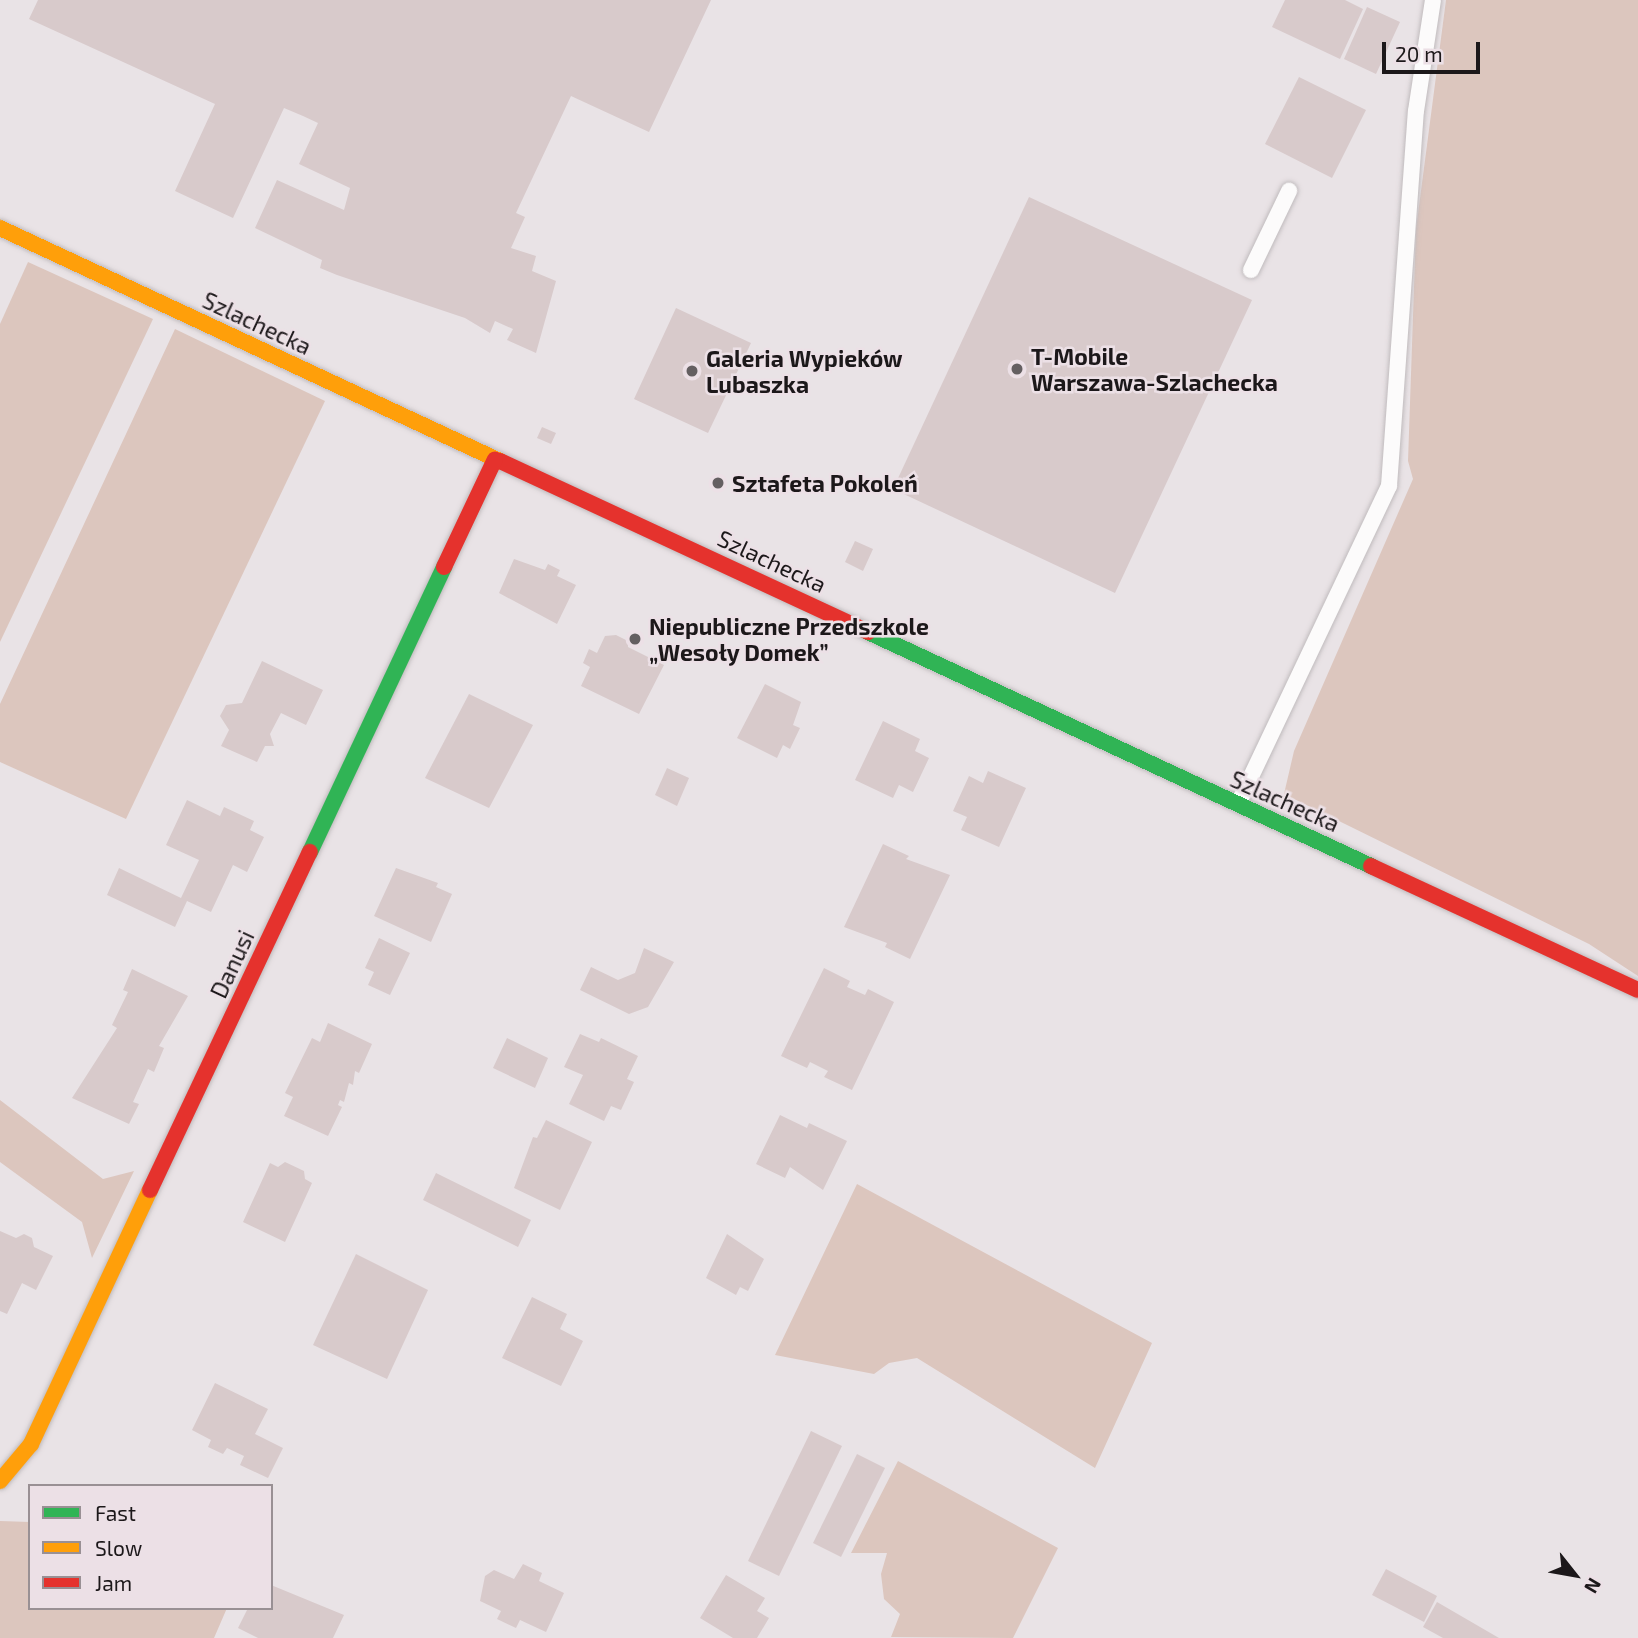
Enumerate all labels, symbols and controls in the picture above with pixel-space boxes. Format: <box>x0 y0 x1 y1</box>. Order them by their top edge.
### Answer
scale bar <box>1386 28 1484 72</box>
text: 20 m <box>1395 41 1443 66</box>
street label: Szlachecka <box>198 286 316 360</box>
place label: T-Mobile Warszawa-Szlachecka <box>1031 342 1278 396</box>
place label: Galeria Wypieków Lubaszka <box>706 344 903 398</box>
marker: T-Mobile Warszawa-Szlachecka <box>1009 361 1025 377</box>
marker: Galeria Wypieków Lubaszka <box>684 363 700 379</box>
place label: Sztafeta Pokoleń <box>732 469 918 497</box>
marker: Sztafeta Pokoleń <box>710 475 726 491</box>
street label: Szlachecka <box>713 524 831 598</box>
place label: Niepubliczne Przedszkole „Wesoły Domek” <box>649 612 929 666</box>
marker: Niepubliczne Przedszkole „Wesoły Domek” <box>627 631 643 647</box>
street label: Szlachecka <box>1226 765 1344 837</box>
street label: Danusi <box>204 926 260 1002</box>
legend <box>28 1484 273 1610</box>
text: Fast <box>95 1500 136 1525</box>
text: Slow <box>95 1535 142 1560</box>
north arrow <box>1540 1540 1610 1610</box>
text: Jam <box>95 1570 132 1595</box>
text: N <box>1580 1574 1607 1598</box>

